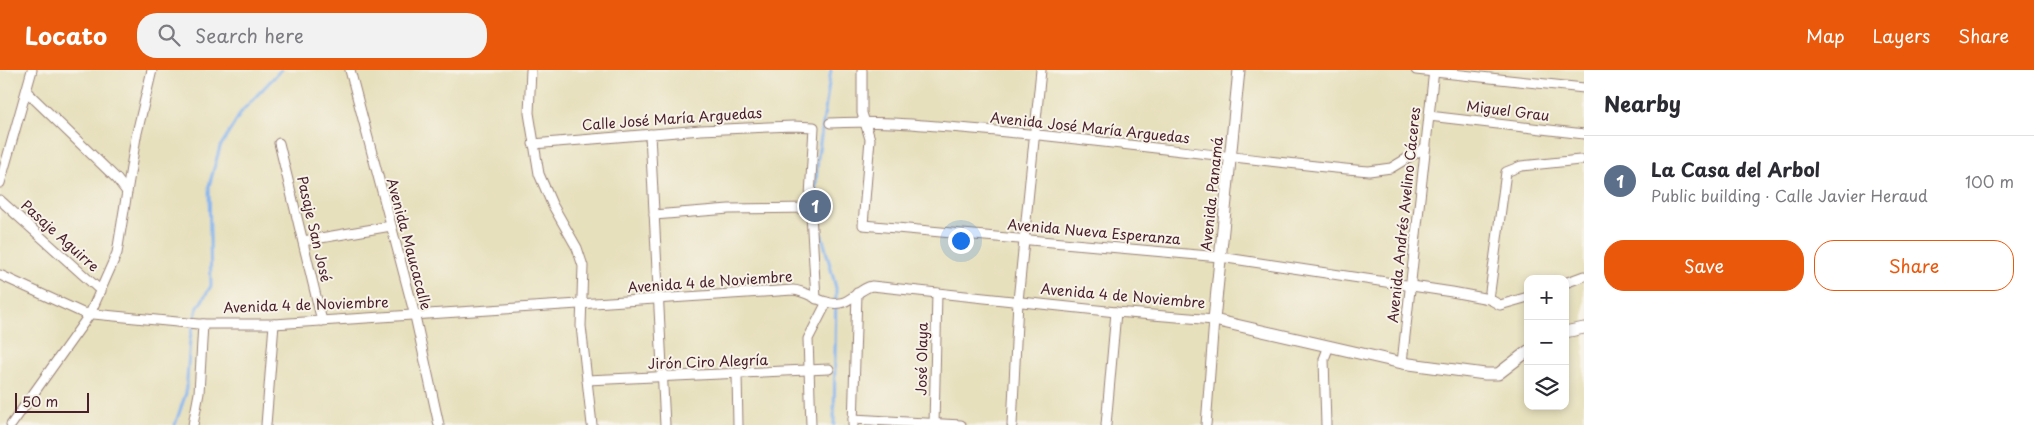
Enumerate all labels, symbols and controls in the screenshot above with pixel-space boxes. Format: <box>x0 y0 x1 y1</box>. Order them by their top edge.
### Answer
search box <box>137 13 487 58</box>
text: Locato <box>25 17 107 53</box>
icon: search <box>155 21 183 49</box>
text: Search here <box>195 21 304 49</box>
text: Map <box>1806 22 1845 49</box>
text: Layers <box>1873 22 1930 49</box>
text: Share <box>1958 22 2009 49</box>
text: Nearby <box>1604 87 1681 119</box>
street label: Miguel Grau <box>1465 95 1551 126</box>
street label: Calle José María Arguedas <box>581 102 763 135</box>
street label: Avenida Andrés Avelino Cáceres <box>1382 106 1425 324</box>
street label: Avenida José María Arguedas <box>989 107 1191 148</box>
street label: Avenida Panamá <box>1195 136 1228 252</box>
text: La Casa del Arbol <box>1651 155 1820 183</box>
text: 1 <box>1616 169 1624 193</box>
text: 100 m <box>1965 169 2014 193</box>
street label: Pasaje San José <box>292 174 337 284</box>
street label: Avenida Maucacalle <box>382 176 437 313</box>
text: Public building · Calle Javier Heraud <box>1651 183 1928 207</box>
pin: 1 <box>799 187 831 225</box>
street label: Pasaje Aguirre <box>17 195 104 276</box>
street label: Avenida Nueva Esperanza <box>1007 213 1182 250</box>
your location <box>948 228 974 254</box>
button: Save <box>1604 240 1804 291</box>
button: Share <box>1814 240 2014 291</box>
street label: Avenida 4 de Noviembre <box>627 265 794 298</box>
map controls <box>1524 275 1569 410</box>
button: + <box>1524 275 1569 320</box>
street label: Avenida 4 de Noviembre <box>1040 278 1207 313</box>
street label: Avenida 4 de Noviembre <box>223 291 389 318</box>
button: − <box>1524 320 1569 365</box>
street label: José Olaya <box>910 322 933 396</box>
street label: Jirón Ciro Alegría <box>647 349 769 374</box>
button: layers <box>1524 365 1569 410</box>
scale bar <box>15 390 89 413</box>
text: 50 m <box>22 391 58 412</box>

